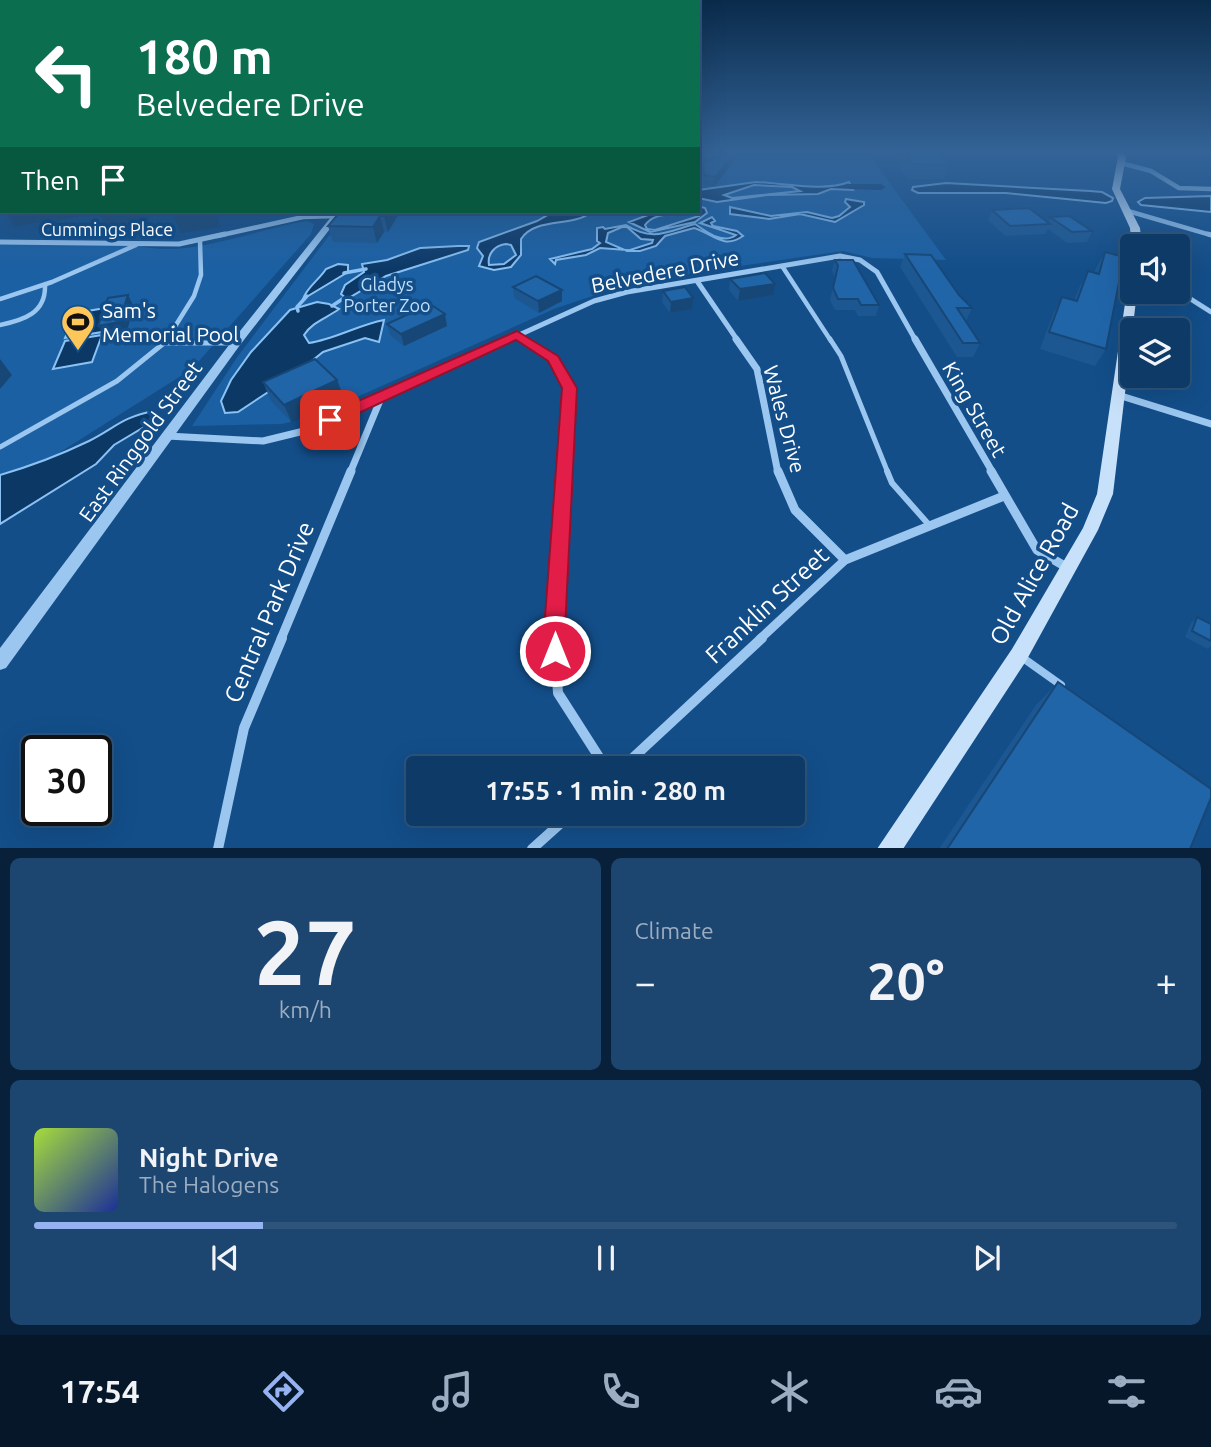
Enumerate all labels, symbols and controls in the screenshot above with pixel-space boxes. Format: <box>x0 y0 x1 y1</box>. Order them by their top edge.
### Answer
icon: left <box>21 28 112 119</box>
text: 180 m <box>136 28 273 83</box>
text: Belvedere Drive <box>136 86 365 122</box>
icon: arrive <box>94 161 132 199</box>
text: Then <box>21 166 80 195</box>
street label: Cummings Place <box>41 219 173 239</box>
map controls <box>1120 234 1190 388</box>
button: sound <box>1120 234 1190 304</box>
street label: Belvedere Drive <box>589 245 741 297</box>
park label: Gladys Porter Zoo <box>344 274 430 315</box>
place label: Sam's Memorial Pool <box>102 298 239 346</box>
sports icon: Sam's Memorial Pool <box>59 303 97 352</box>
button: layers <box>1120 318 1190 388</box>
street label: East Ringgold Street <box>74 356 206 526</box>
street label: King Street <box>938 357 1012 461</box>
street label: Wales Drive <box>759 363 811 475</box>
pin <box>300 390 360 450</box>
icon: arrive <box>311 401 349 439</box>
street label: Old Alice Road <box>984 499 1084 649</box>
street label: Central Park Drive <box>219 517 319 707</box>
street label: Franklin Street <box>700 541 834 669</box>
position arrow <box>518 614 592 688</box>
speed limit sign: 30 <box>21 735 112 826</box>
text: 17:55 · 1 min · 280 m <box>485 776 726 805</box>
text: 27 <box>254 900 357 1002</box>
text: Climate <box>635 918 714 943</box>
text: 20° <box>867 952 944 1010</box>
text: − <box>635 961 656 1003</box>
text: + <box>1156 961 1177 1003</box>
text: km/h <box>279 997 332 1022</box>
text: Night Drive <box>139 1143 279 1172</box>
text: The Halogens <box>139 1172 279 1197</box>
icon: previous <box>206 1239 244 1277</box>
icon: pause <box>587 1239 625 1277</box>
icon: next <box>968 1239 1006 1277</box>
icon: directions <box>259 1367 308 1416</box>
icon: music <box>428 1367 477 1416</box>
icon: phone <box>596 1367 645 1416</box>
icon: climate <box>765 1367 814 1416</box>
icon: car <box>934 1367 983 1416</box>
icon: filters <box>1102 1367 1151 1416</box>
text: 17:54 <box>60 1373 140 1409</box>

